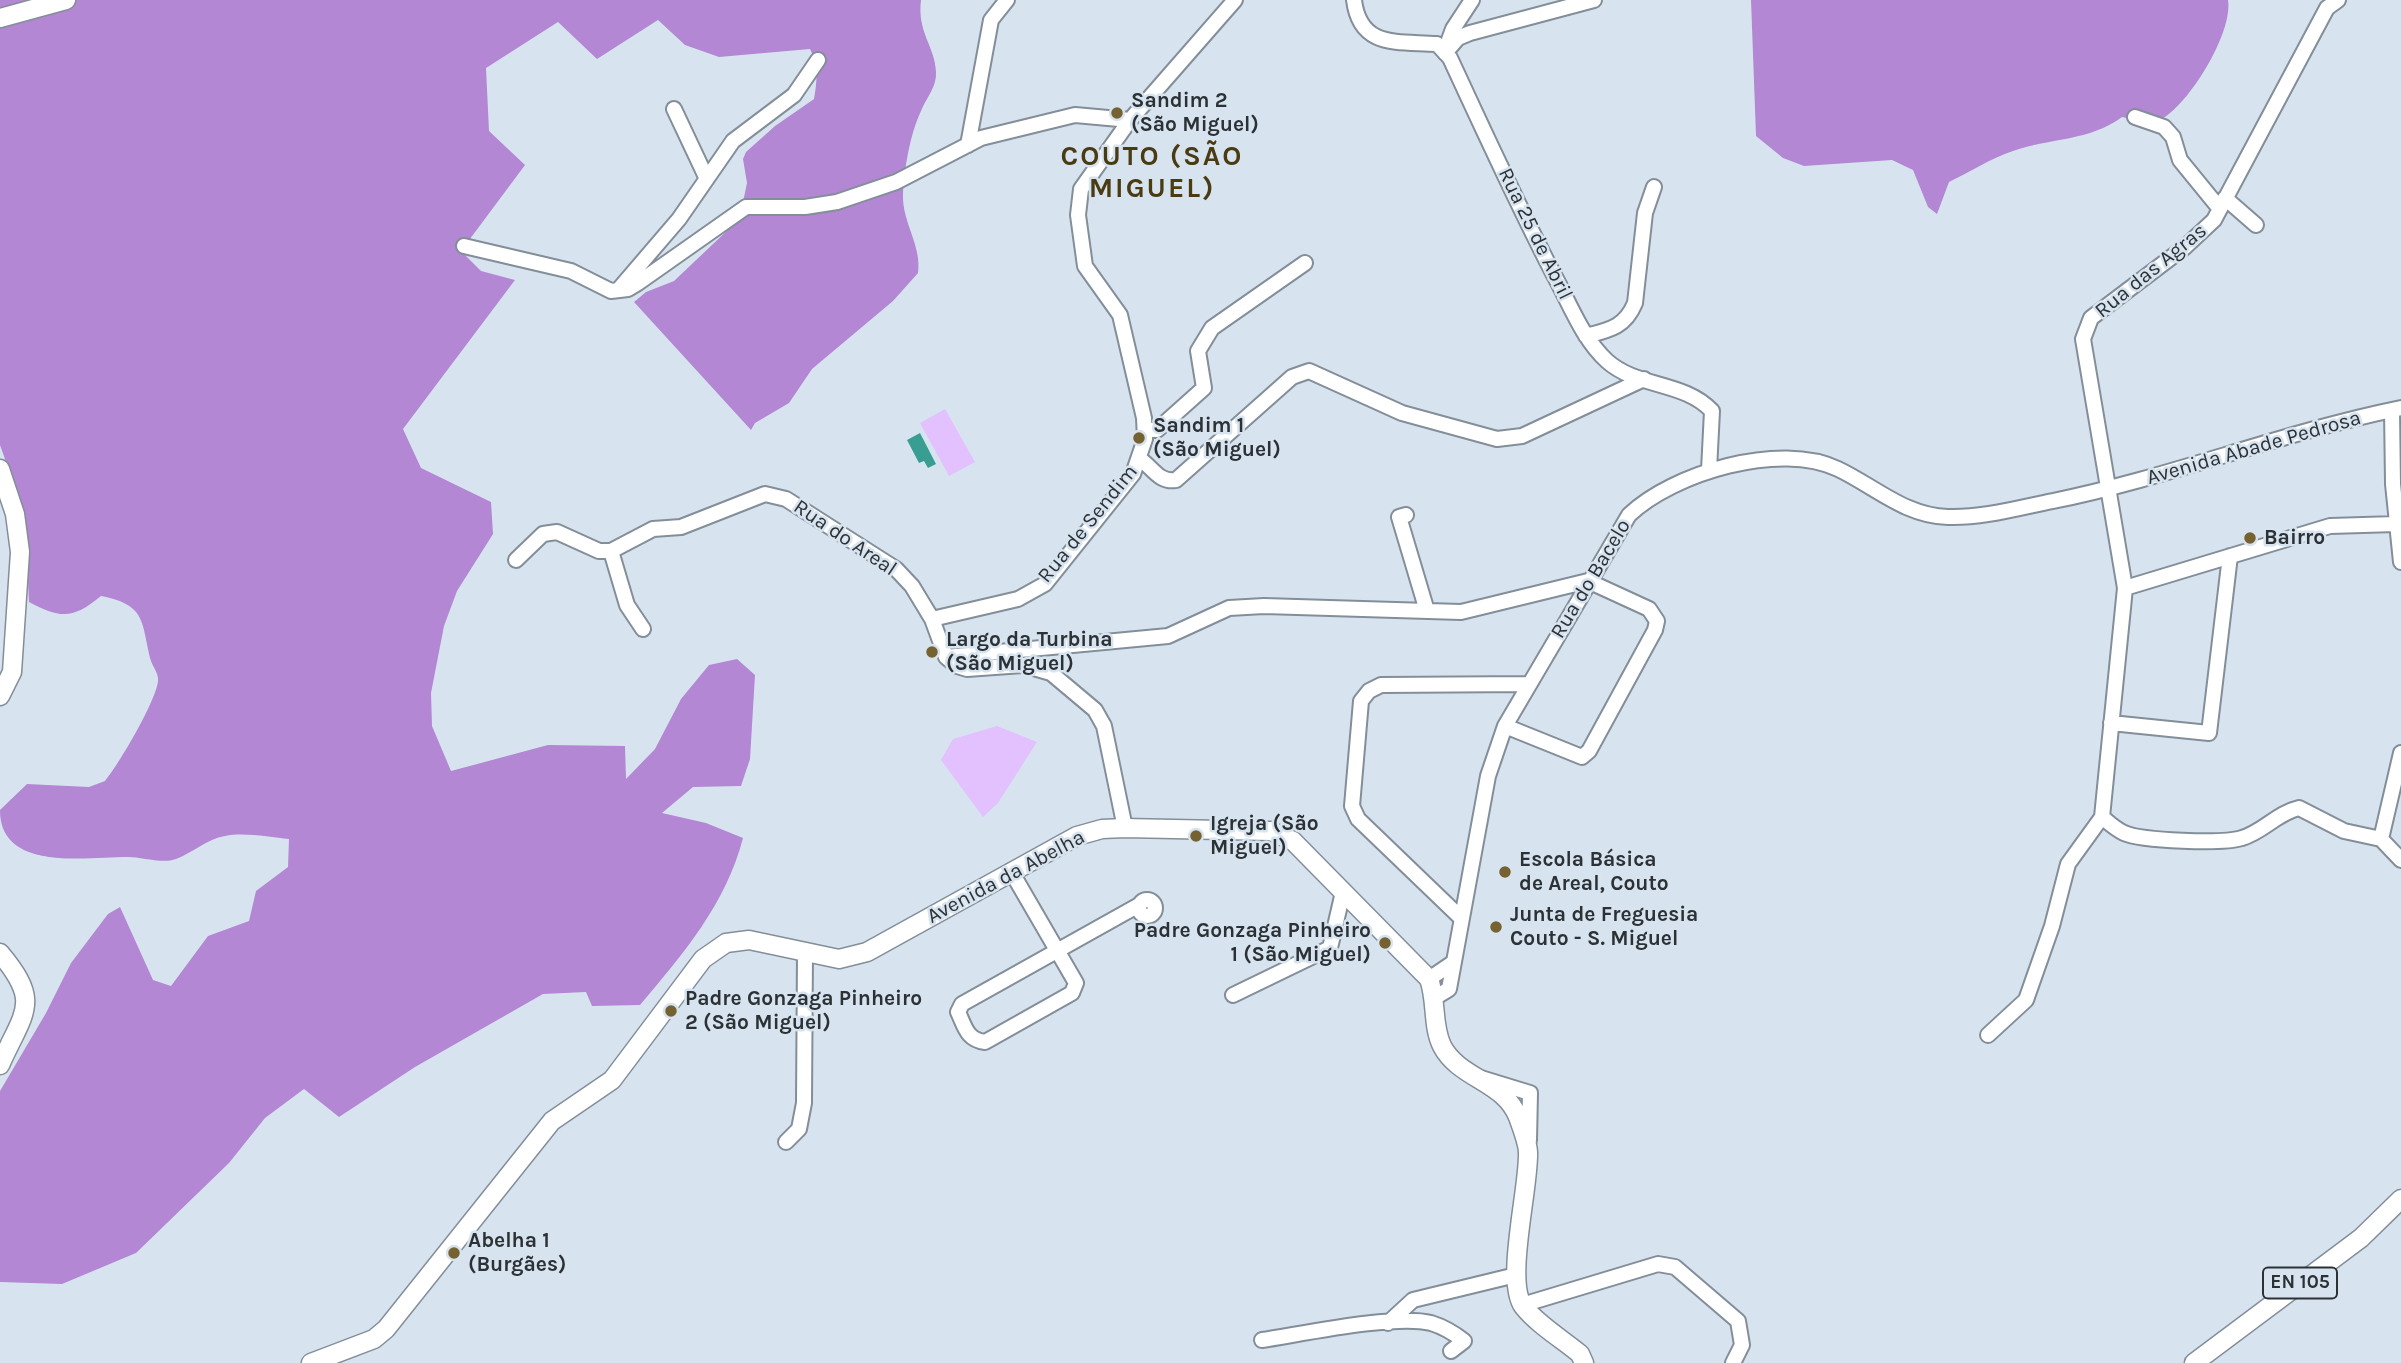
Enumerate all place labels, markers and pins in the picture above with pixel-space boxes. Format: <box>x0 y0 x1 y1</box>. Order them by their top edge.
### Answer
place label: Sandim 2 (São Miguel) <box>1131 88 1259 138</box>
marker: Sandim 2 (São Miguel) <box>1109 105 1125 121</box>
place label: Sandim 1 (São Miguel) <box>1153 413 1281 463</box>
marker: Sandim 1 (São Miguel) <box>1131 430 1147 446</box>
place label: Bairro <box>2264 525 2325 551</box>
marker: Bairro <box>2242 530 2258 546</box>
place label: Largo da Turbina (São Miguel) <box>946 627 1113 677</box>
marker: Largo da Turbina (São Miguel) <box>924 644 940 660</box>
place label: Igreja (São Miguel) <box>1210 811 1319 861</box>
marker: Igreja (São Miguel) <box>1188 828 1204 844</box>
place label: Escola Básica de Areal, Couto <box>1519 847 1669 897</box>
marker: Escola Básica de Areal, Couto <box>1497 864 1513 880</box>
place label: Junta de Freguesia Couto - S. Miguel <box>1510 902 1698 952</box>
place label: Padre Gonzaga Pinheiro 1 (São Miguel) <box>1134 918 1371 968</box>
marker: Junta de Freguesia Couto - S. Miguel <box>1488 919 1504 935</box>
marker: Padre Gonzaga Pinheiro 1 (São Miguel) <box>1377 935 1393 951</box>
place label: Padre Gonzaga Pinheiro 2 (São Miguel) <box>685 986 922 1036</box>
marker: Padre Gonzaga Pinheiro 2 (São Miguel) <box>663 1003 679 1019</box>
place label: Abelha 1 (Burgães) <box>468 1228 566 1278</box>
marker: Abelha 1 (Burgães) <box>446 1245 462 1261</box>

